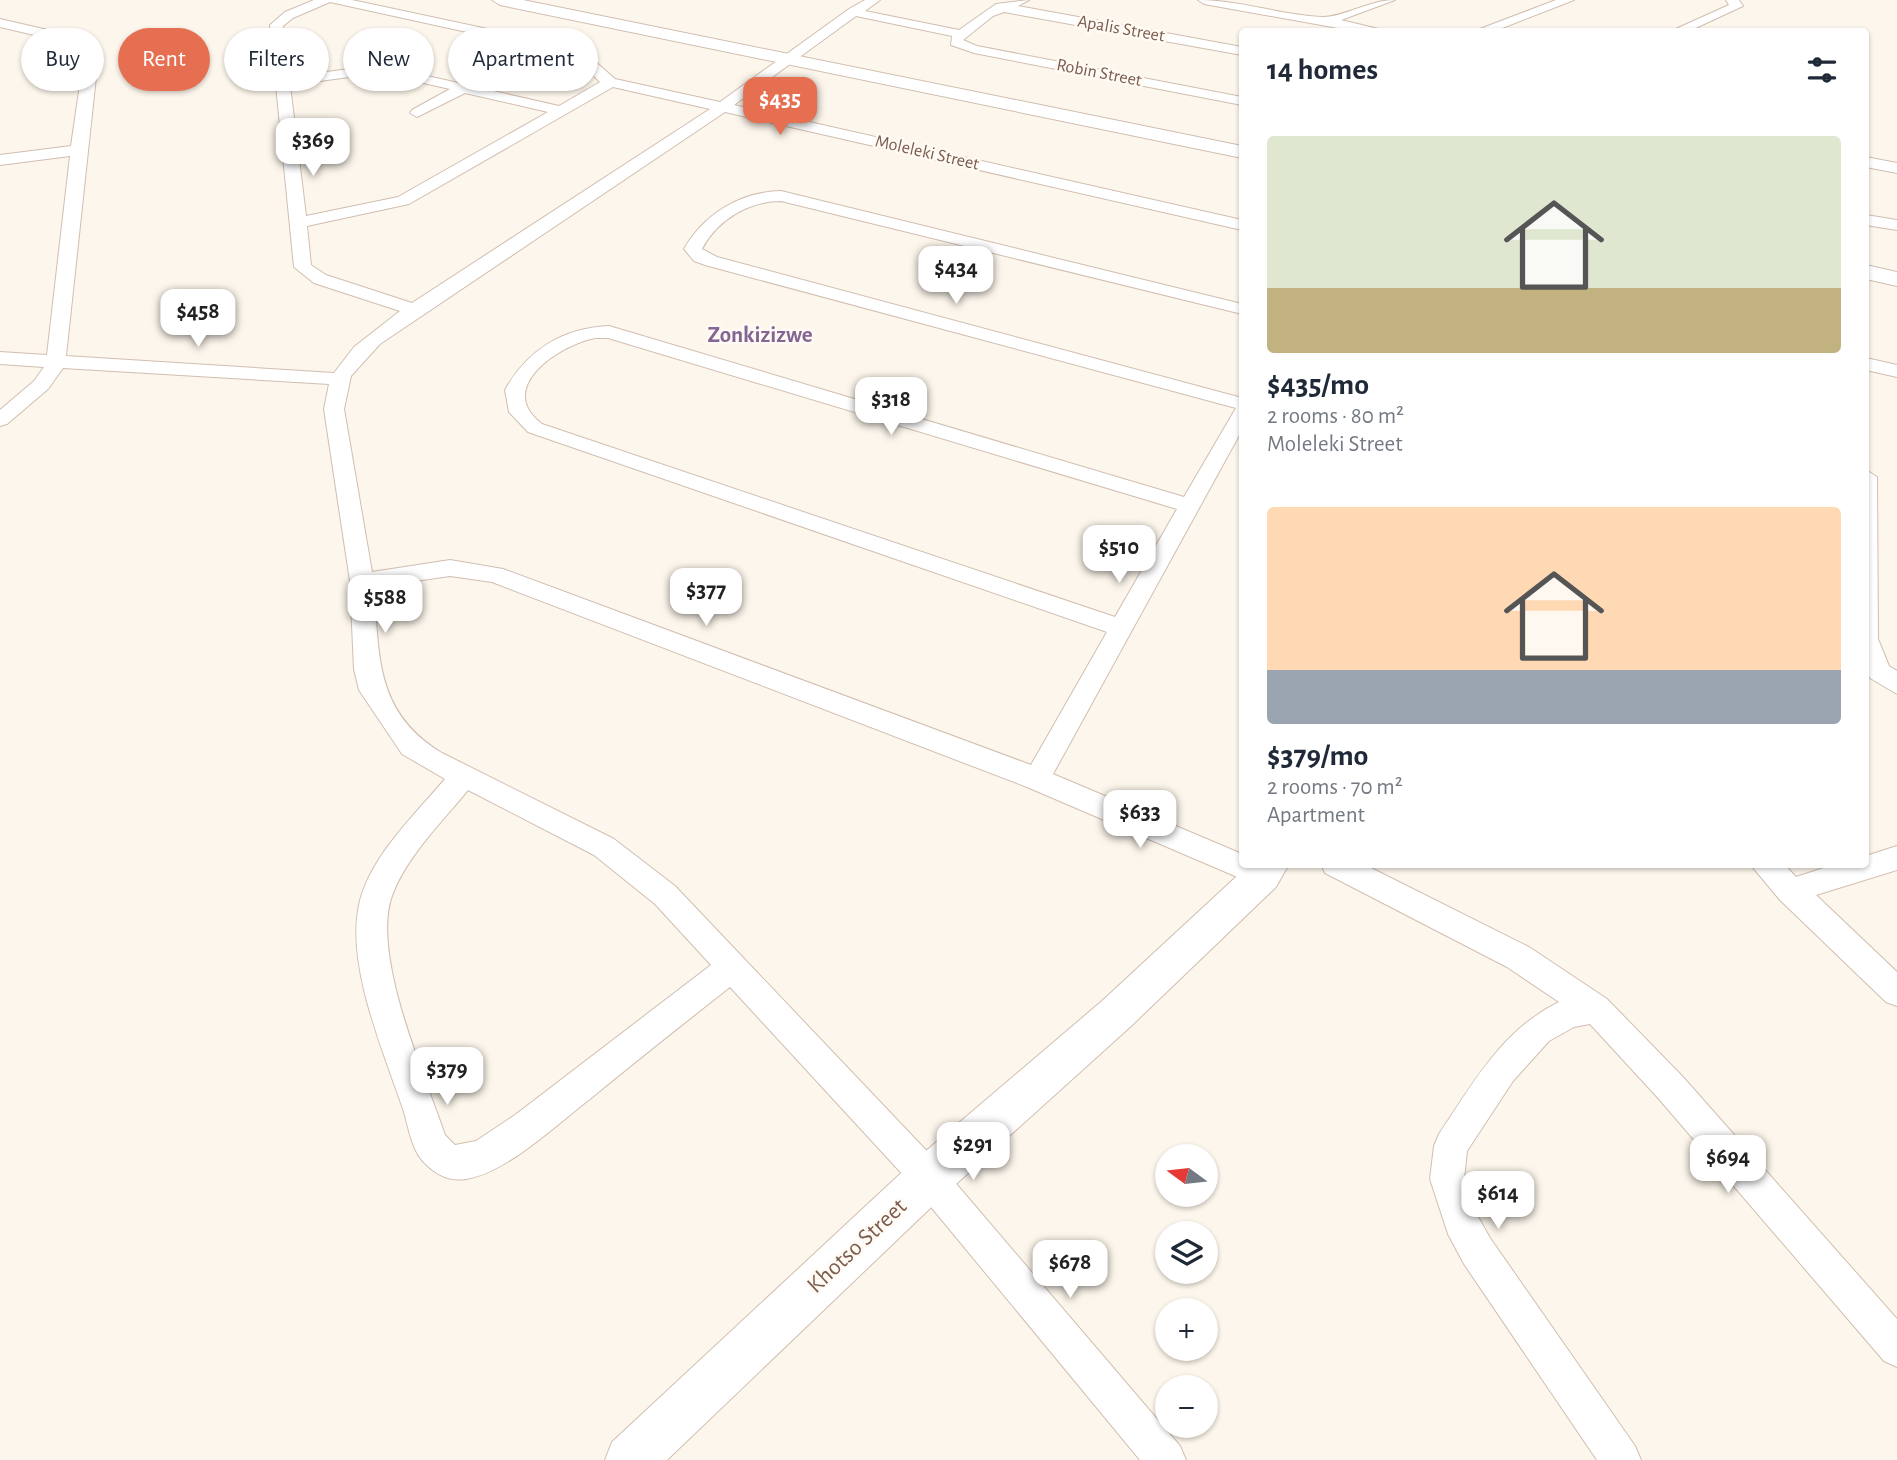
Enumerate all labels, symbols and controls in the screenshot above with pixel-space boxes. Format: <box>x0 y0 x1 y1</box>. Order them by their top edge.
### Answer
street label: Apalis Street <box>1076 12 1166 46</box>
chip: Buy <box>21 28 104 91</box>
chip: Rent <box>118 28 210 91</box>
chip: Filters <box>224 28 329 91</box>
chip: New <box>343 28 434 91</box>
chip: Apartment <box>448 28 598 91</box>
icon: filters <box>1803 51 1841 89</box>
text: 14 homes <box>1267 55 1378 85</box>
street label: Robin Street <box>1055 56 1143 90</box>
pin: $435 <box>739 78 821 137</box>
text: $435 <box>759 88 801 111</box>
pin: $369 <box>272 118 354 178</box>
text: $369 <box>292 129 334 152</box>
street label: Moleleki Street <box>873 132 981 174</box>
icon: home <box>1491 182 1617 308</box>
pin: $434 <box>915 246 997 306</box>
text: $434 <box>934 257 978 280</box>
pin: $458 <box>157 290 239 349</box>
text: $458 <box>176 300 220 323</box>
district label: Zonkizizwe <box>707 324 813 347</box>
text: $435/mo <box>1267 370 1369 400</box>
pin: $318 <box>850 378 932 437</box>
text: $318 <box>871 388 911 411</box>
text: 2 rooms · 80 m² <box>1267 405 1404 428</box>
text: Moleleki Street <box>1267 433 1403 456</box>
pin: $510 <box>1078 526 1160 585</box>
text: $510 <box>1099 536 1139 559</box>
icon: home <box>1491 553 1617 679</box>
pin: $377 <box>665 568 747 628</box>
pin: $588 <box>344 576 426 635</box>
text: $377 <box>686 579 726 602</box>
text: $588 <box>364 586 406 609</box>
text: $379/mo <box>1267 741 1368 771</box>
text: 2 rooms · 70 m² <box>1267 776 1403 799</box>
pin: $633 <box>1099 790 1181 850</box>
text: $633 <box>1119 801 1161 824</box>
text: Apartment <box>1267 804 1365 827</box>
pin: $379 <box>406 1048 488 1107</box>
text: $379 <box>426 1058 468 1081</box>
pin: $291 <box>932 1122 1014 1182</box>
text: $291 <box>953 1133 993 1156</box>
pin: $694 <box>1687 1136 1769 1195</box>
north arrow <box>1155 1144 1218 1208</box>
map controls <box>1155 1144 1218 1438</box>
text: $694 <box>1706 1146 1750 1169</box>
pin: $614 <box>1457 1172 1539 1231</box>
text: $614 <box>1477 1182 1519 1205</box>
street label: Khotso Street <box>803 1194 912 1298</box>
button: layers <box>1155 1221 1218 1284</box>
pin: $678 <box>1029 1240 1111 1300</box>
text: $678 <box>1049 1251 1091 1274</box>
button: + <box>1155 1298 1218 1361</box>
button: − <box>1155 1375 1218 1438</box>

